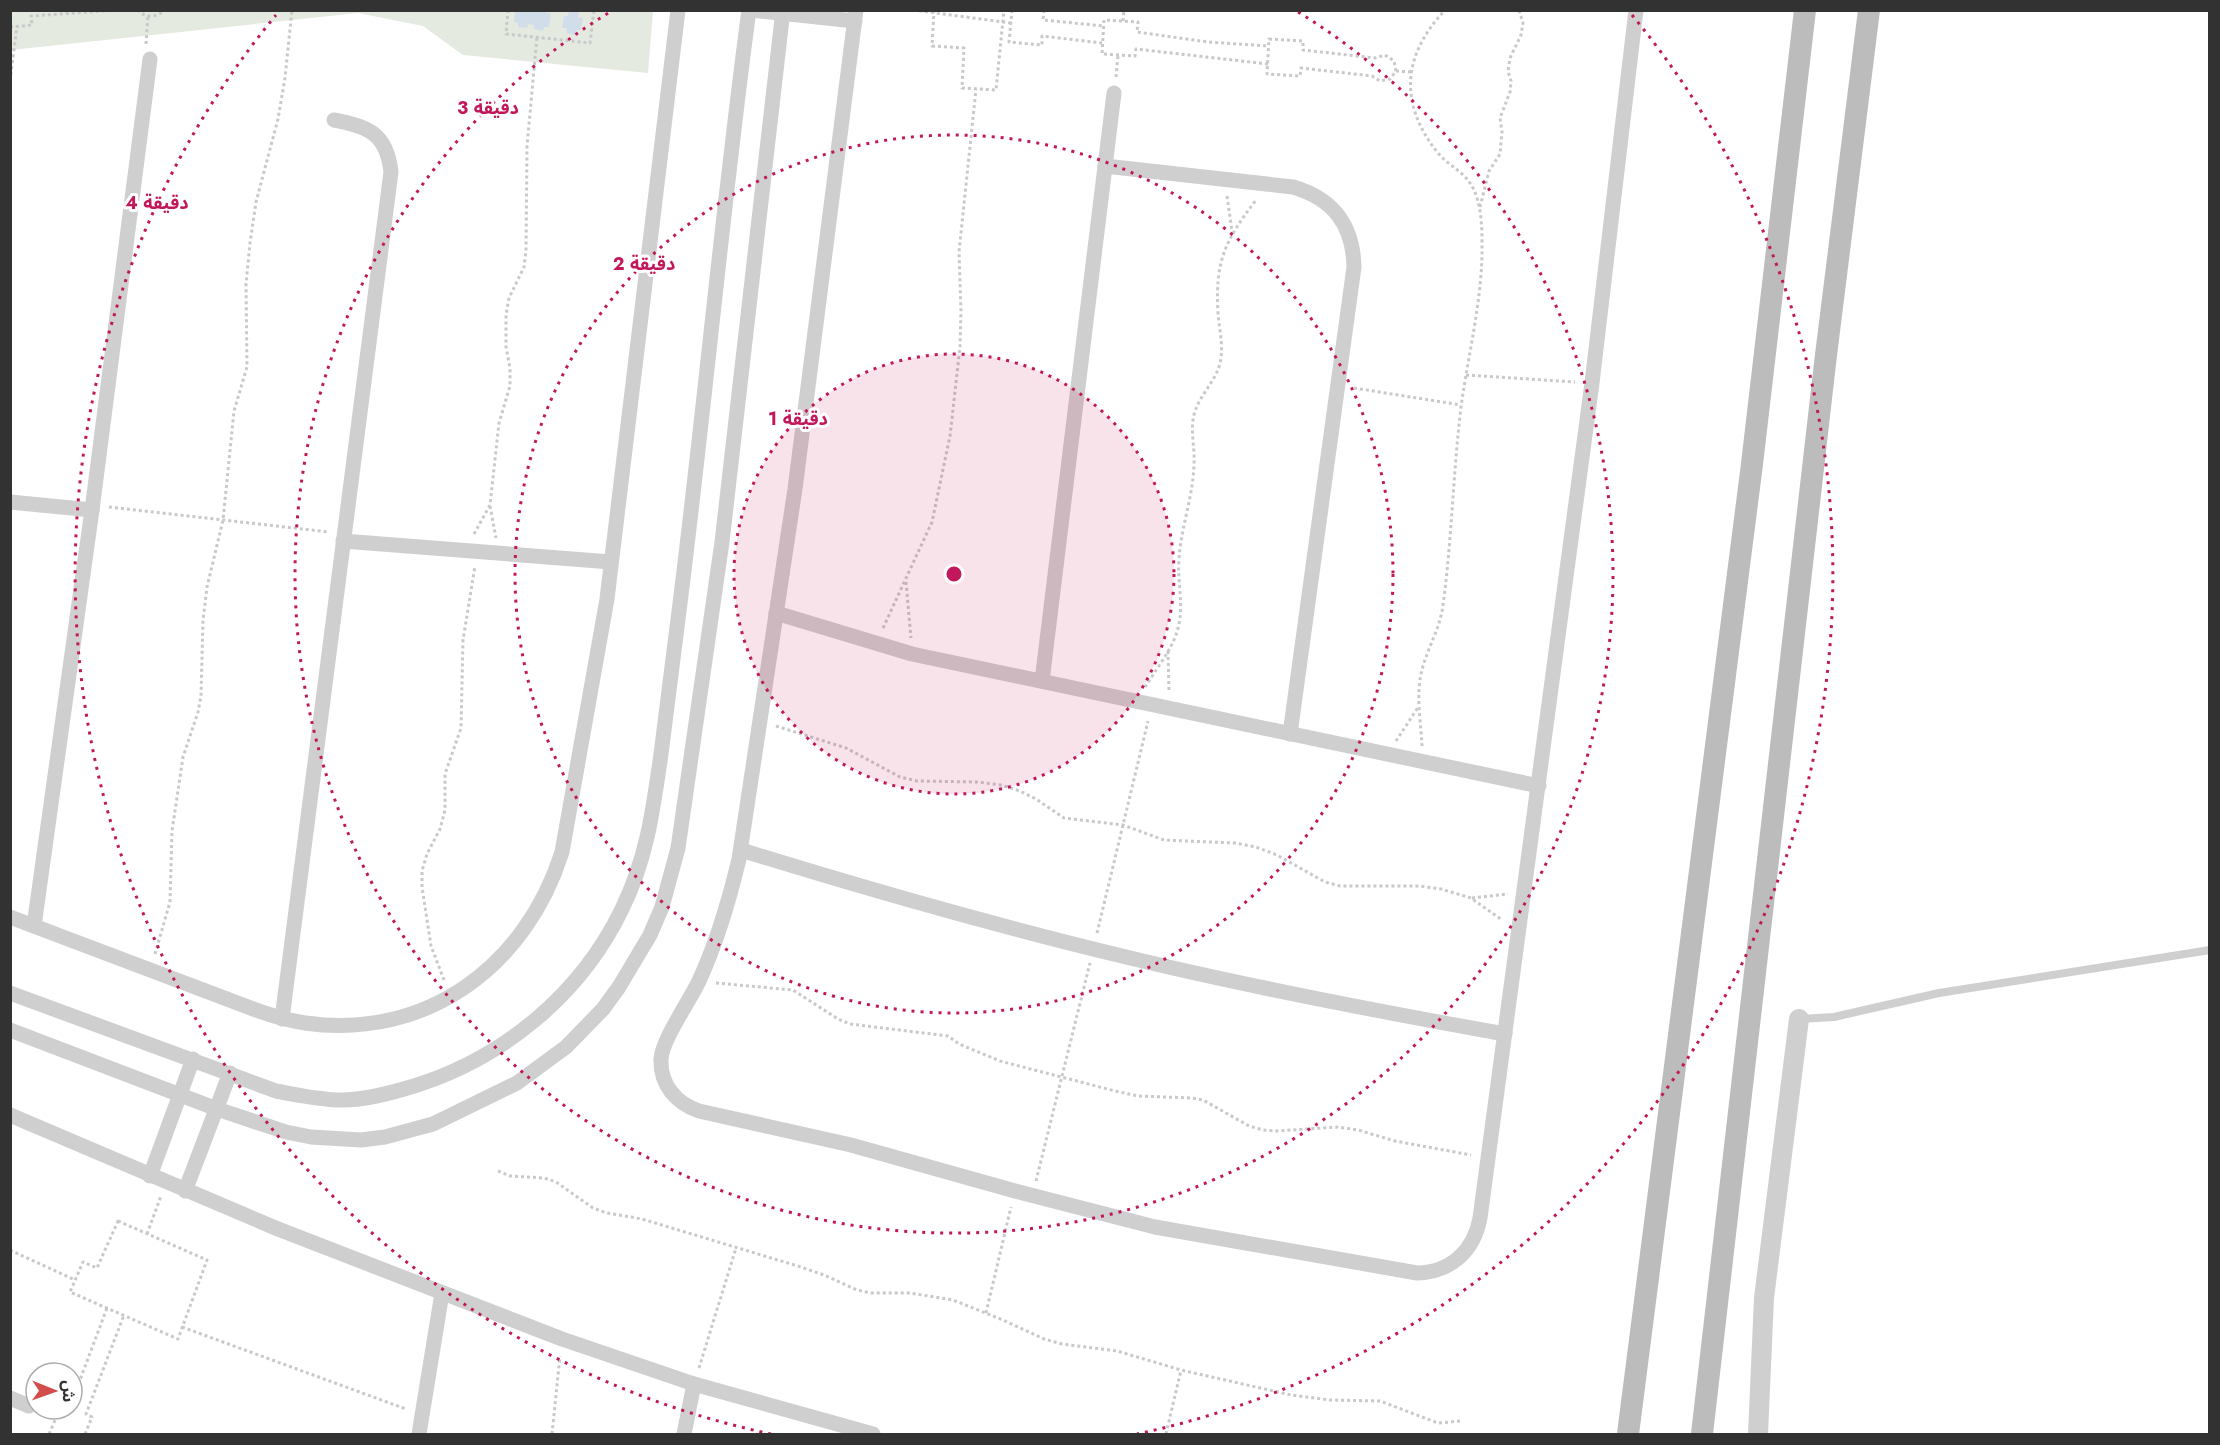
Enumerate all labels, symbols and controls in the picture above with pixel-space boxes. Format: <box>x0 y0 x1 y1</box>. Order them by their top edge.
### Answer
text: 3 دقيقة <box>457 95 519 121</box>
text: 4 دقيقة <box>125 190 189 216</box>
text: 2 دقيقة <box>613 251 675 277</box>
text: 1 دقيقة <box>768 406 828 432</box>
centre of rings <box>944 564 964 584</box>
north arrow <box>24 1361 84 1421</box>
text: ش <box>57 1380 80 1402</box>

